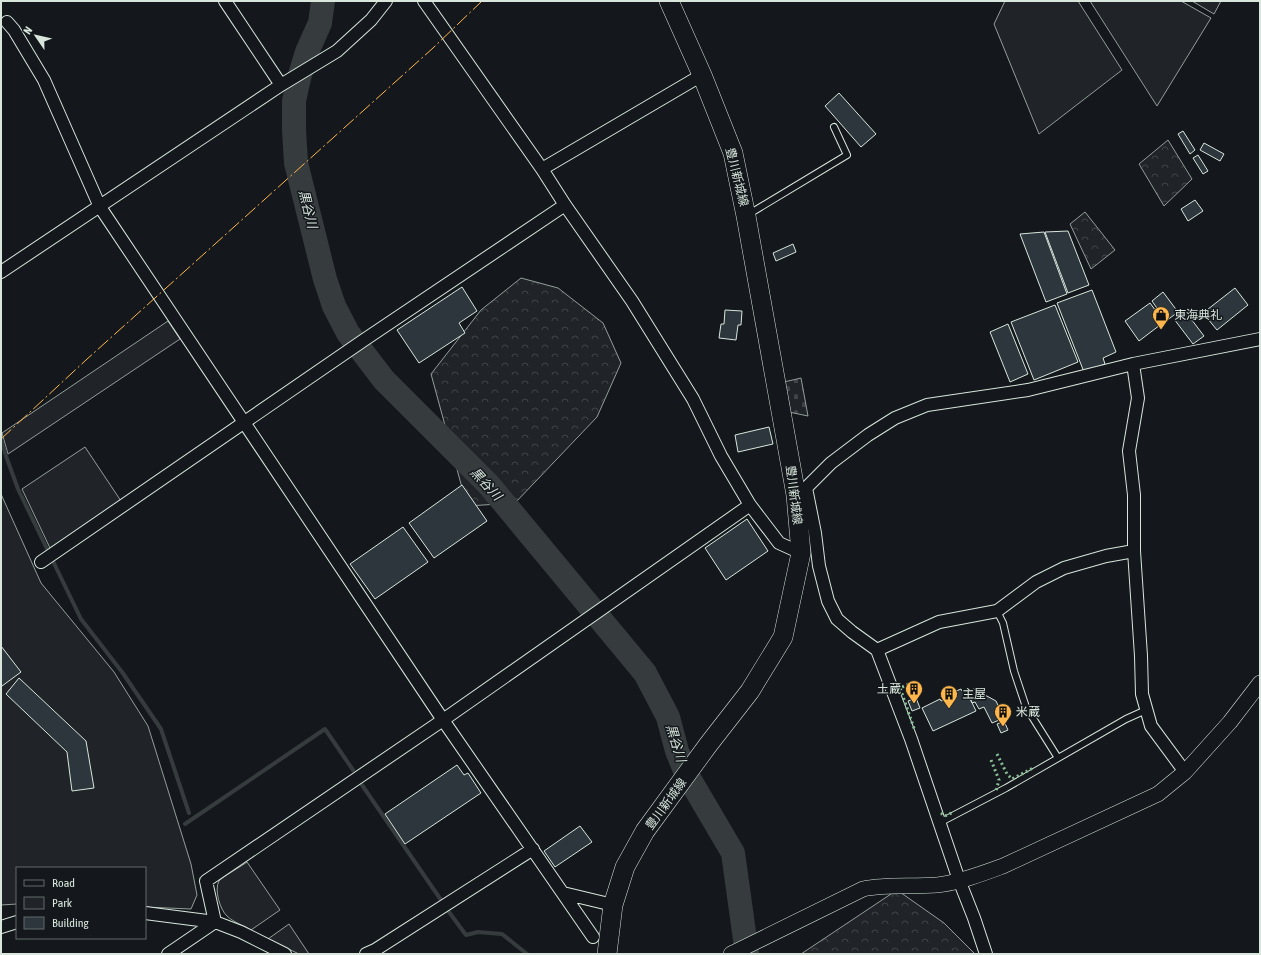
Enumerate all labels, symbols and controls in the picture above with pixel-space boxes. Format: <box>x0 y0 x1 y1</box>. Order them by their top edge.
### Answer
north arrow <box>16 16 56 56</box>
text: N <box>21 24 35 36</box>
street label: 豊川新城線 <box>723 146 751 208</box>
water label: 黒谷川 <box>296 188 320 232</box>
shop icon: 東海典礼 <box>1151 305 1171 330</box>
place label: 東海典礼 <box>1174 308 1222 322</box>
street label: 豊川新城線 <box>783 464 805 526</box>
water label: 黒谷川 <box>467 465 506 505</box>
building icon: 土蔵 <box>904 679 924 704</box>
place label: 土蔵 <box>877 682 901 696</box>
building icon: 主屋 <box>939 684 959 709</box>
place label: 主屋 <box>962 687 986 701</box>
building icon: 米蔵 <box>993 702 1013 727</box>
place label: 米蔵 <box>1016 705 1040 719</box>
water label: 黒谷川 <box>663 722 689 766</box>
street label: 豊川新城線 <box>643 776 689 832</box>
legend <box>16 867 146 939</box>
text: Road <box>52 876 75 890</box>
text: Park <box>52 896 73 910</box>
text: Building <box>52 916 90 930</box>

